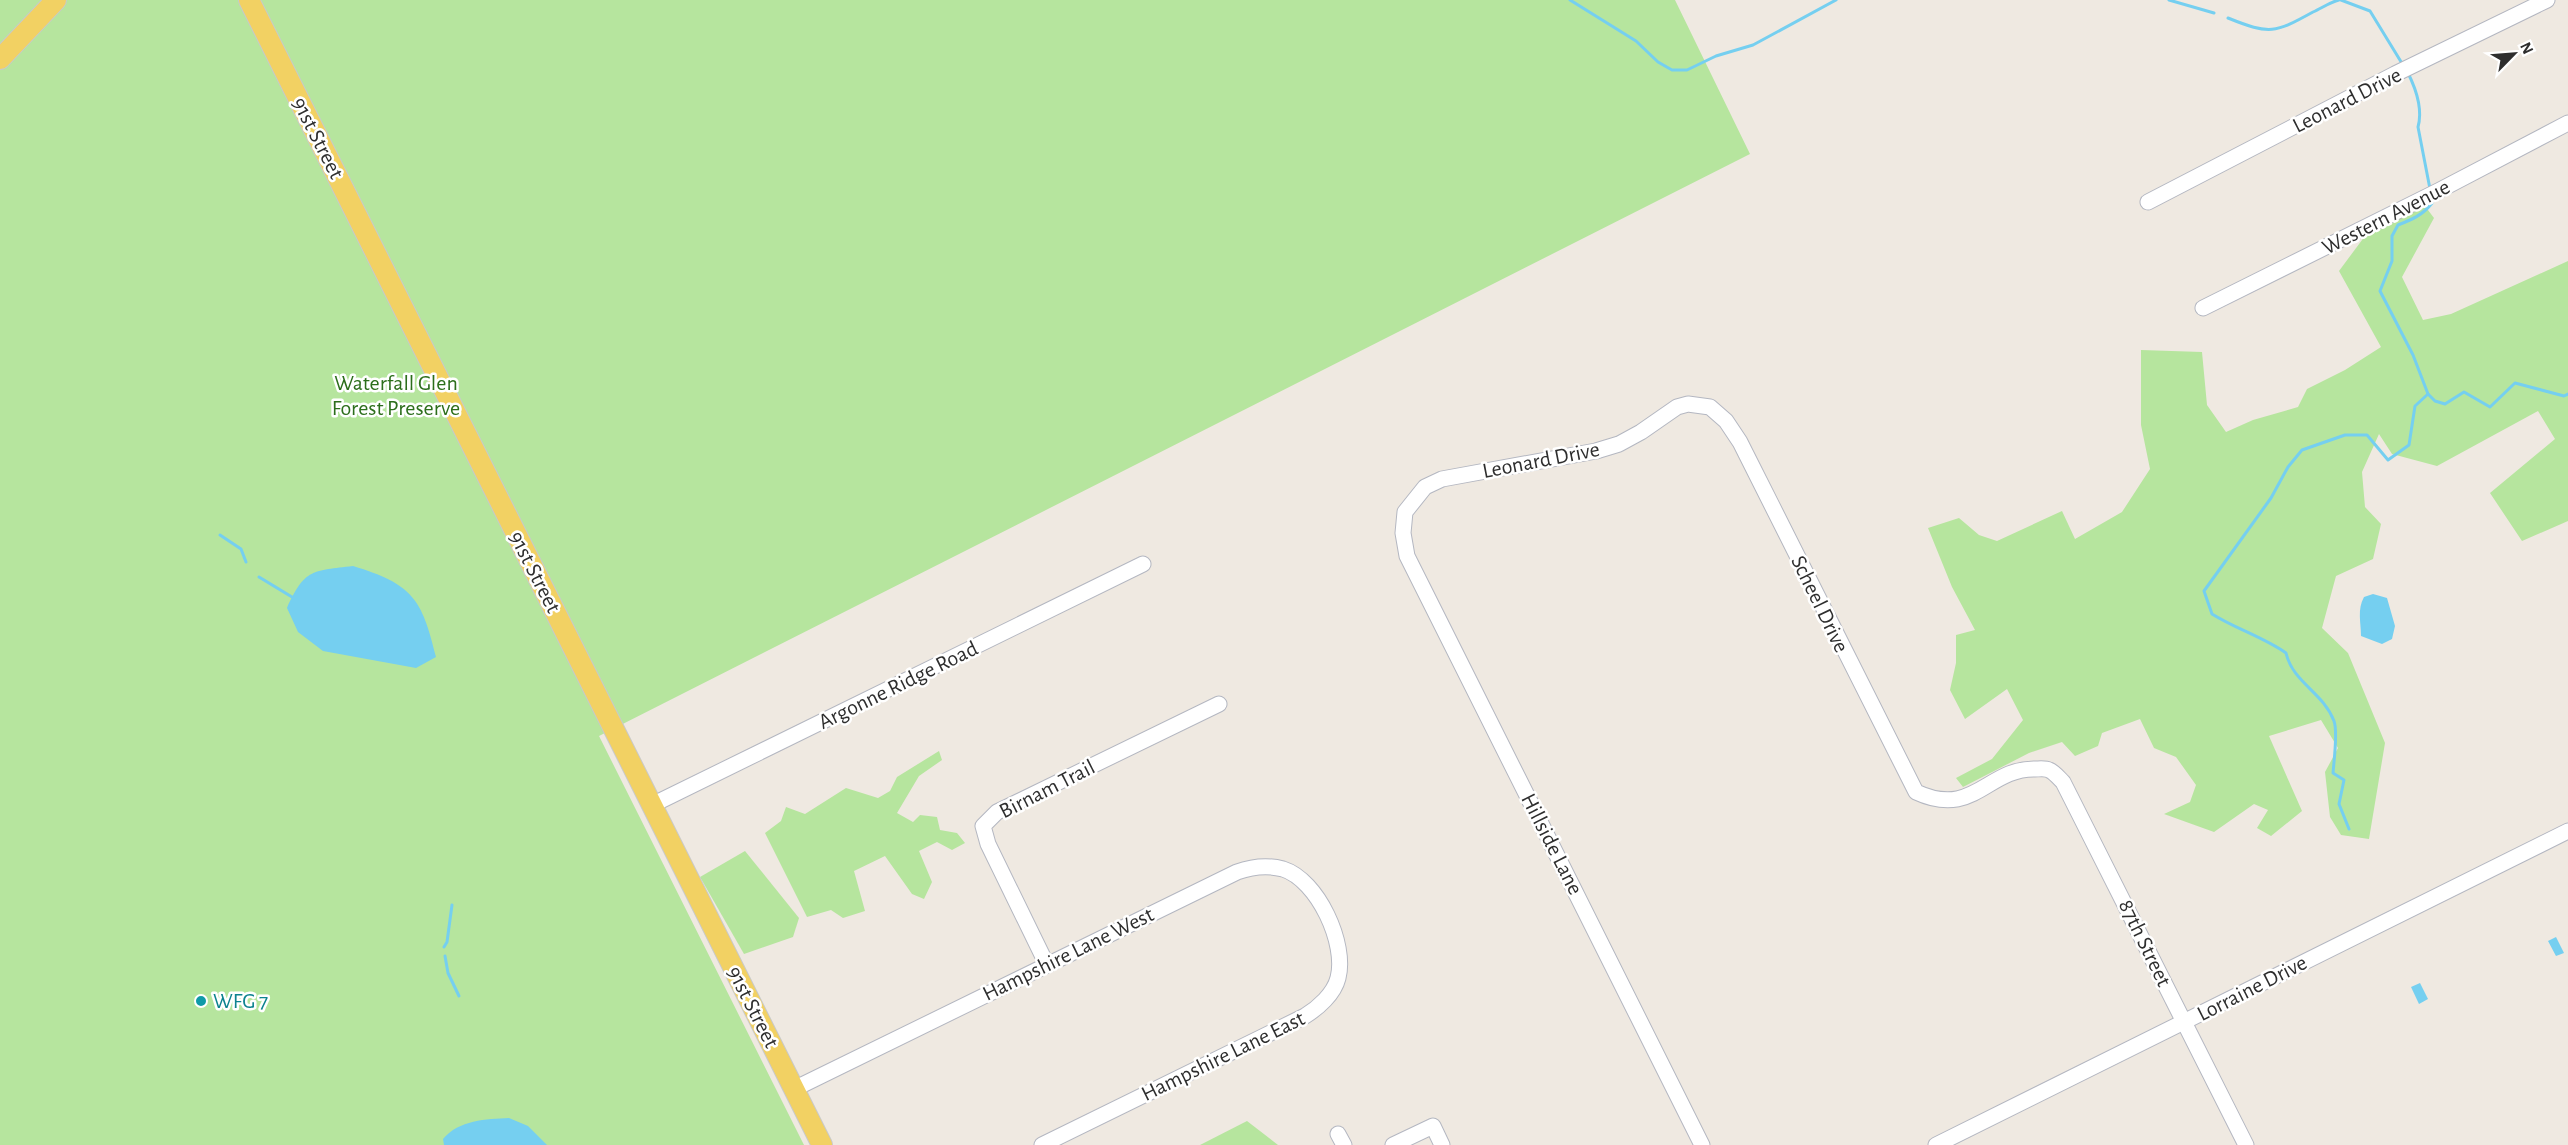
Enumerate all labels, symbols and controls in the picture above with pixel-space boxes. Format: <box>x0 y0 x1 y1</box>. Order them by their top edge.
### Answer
north arrow <box>2484 24 2544 84</box>
text: N <box>2517 40 2536 57</box>
street label: Leonard Drive <box>2289 63 2405 137</box>
street label: 91st Street <box>288 94 348 182</box>
street label: Western Avenue <box>2319 175 2453 259</box>
park label: Waterfall Glen Forest Preserve <box>332 372 460 419</box>
street label: Leonard Drive <box>1481 438 1601 482</box>
street label: 91st Street <box>505 528 565 616</box>
street label: Scheel Drive <box>1787 552 1853 656</box>
street label: Argonne Ridge Road <box>815 637 981 733</box>
street label: Birnam Trail <box>996 756 1098 822</box>
street label: Hillside Lane <box>1517 790 1587 898</box>
street label: 87th Street <box>2115 896 2175 990</box>
street label: Hampshire Lane West <box>979 903 1157 1005</box>
street label: Lorraine Drive <box>2194 951 2310 1025</box>
street label: 91st Street <box>723 963 783 1051</box>
place label: WFG 7 <box>213 990 268 1012</box>
marker: WFG 7 <box>194 994 208 1008</box>
street label: Hampshire Lane East <box>1138 1007 1308 1105</box>

